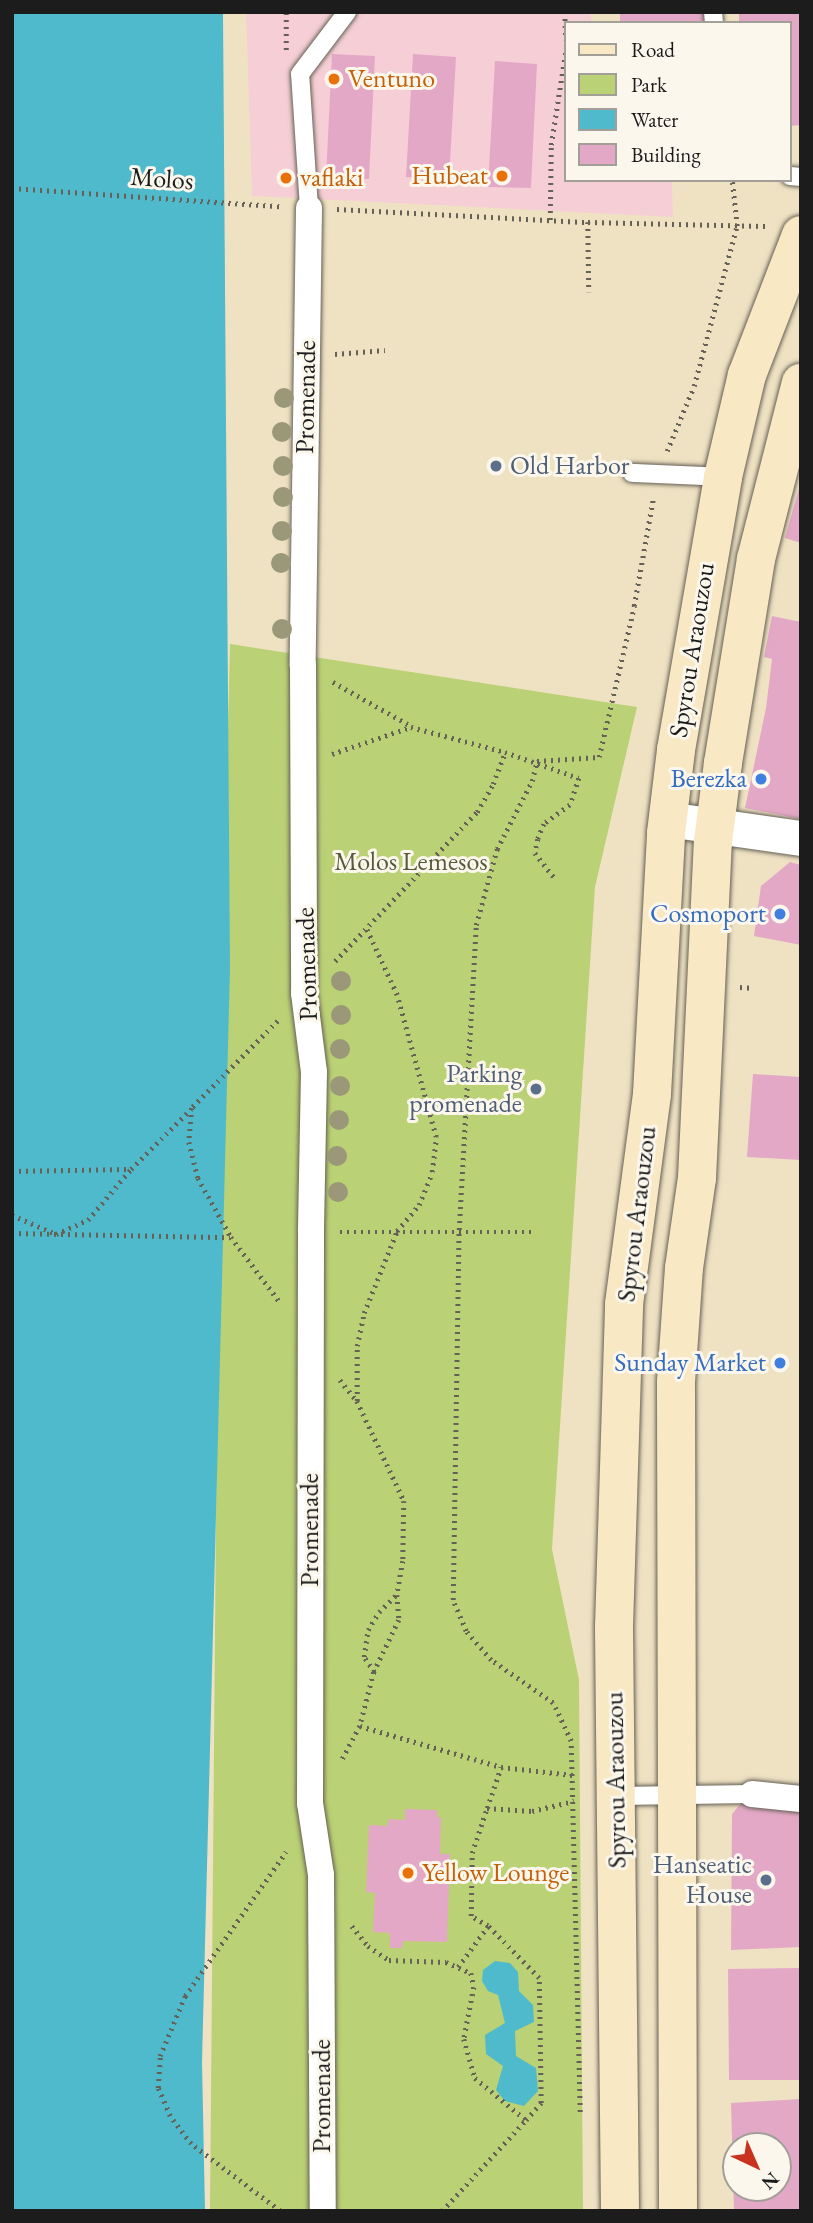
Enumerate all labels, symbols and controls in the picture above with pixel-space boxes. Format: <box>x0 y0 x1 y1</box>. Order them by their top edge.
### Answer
legend <box>564 21 792 182</box>
text: Road <box>631 36 675 63</box>
place label: Ventuno <box>348 63 435 95</box>
marker: Ventuno <box>326 71 342 87</box>
text: Park <box>631 71 667 98</box>
text: Water <box>631 106 678 133</box>
text: Building <box>631 141 701 168</box>
place label: Hubeat <box>411 160 488 192</box>
street label: Molos <box>130 161 194 197</box>
place label: vaflaki <box>300 162 363 194</box>
marker: Hubeat <box>494 168 510 184</box>
marker: vaflaki <box>278 170 294 186</box>
street label: Promenade <box>289 340 323 454</box>
place label: Old Harbor <box>510 450 629 482</box>
marker: Old Harbor <box>488 458 504 474</box>
street label: Spyrou Araouzou <box>663 560 721 740</box>
place label: Berezka <box>670 763 747 795</box>
marker: Berezka <box>753 771 769 787</box>
park label: Molos Lemesos <box>334 846 488 878</box>
place label: Cosmoport <box>650 898 766 930</box>
marker: Cosmoport <box>772 906 788 922</box>
street label: Promenade <box>289 907 325 1021</box>
place label: Parking promenade <box>409 1058 522 1120</box>
marker: Parking promenade <box>528 1081 544 1097</box>
street label: Spyrou Araouzou <box>611 1124 663 1304</box>
place label: Sunday Market <box>614 1347 766 1379</box>
marker: Sunday Market <box>772 1355 788 1371</box>
street label: Promenade <box>294 1473 326 1587</box>
street label: Spyrou Araouzou <box>599 1691 633 1869</box>
place label: Hanseatic House <box>653 1849 752 1910</box>
place label: Yellow Lounge <box>422 1857 569 1889</box>
marker: Yellow Lounge <box>400 1865 416 1881</box>
marker: Hanseatic House <box>758 1872 774 1888</box>
street label: Promenade <box>306 2039 338 2153</box>
north arrow <box>722 2132 792 2202</box>
text: N <box>756 2167 785 2195</box>

